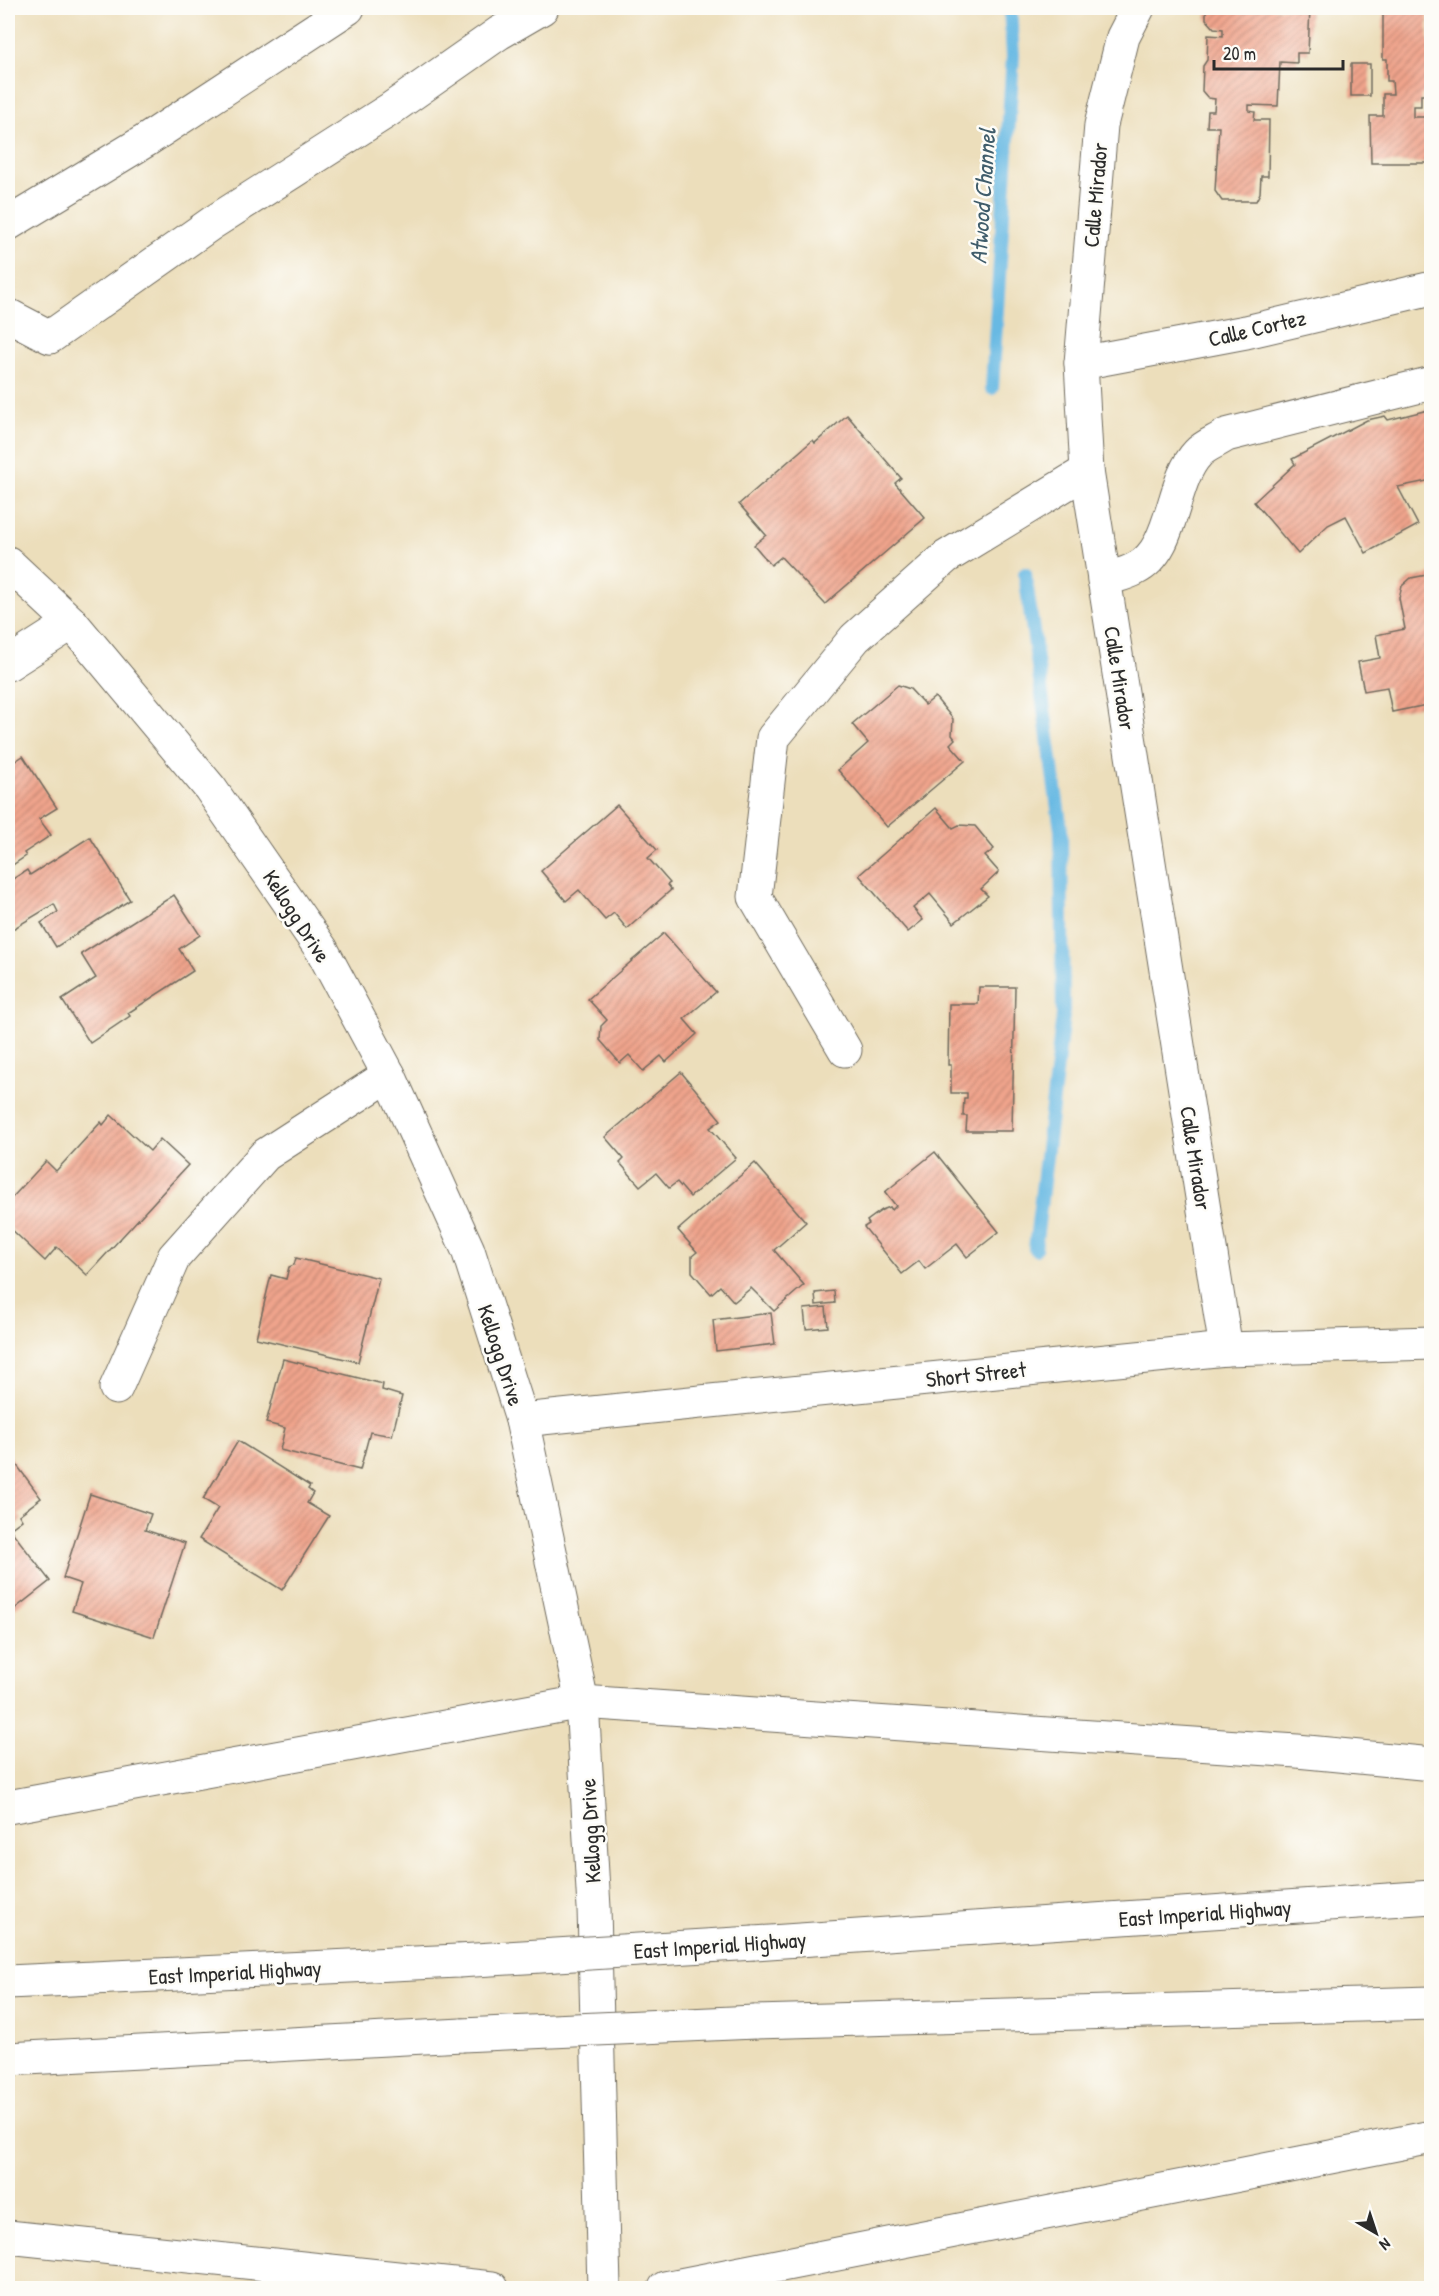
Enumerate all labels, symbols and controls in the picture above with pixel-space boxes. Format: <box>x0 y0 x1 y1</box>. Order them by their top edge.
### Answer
scale bar <box>1214 33 1343 71</box>
text: 20 m <box>1223 41 1256 66</box>
water label: Atwood Channel <box>961 126 1003 265</box>
street label: Calle Mirador <box>1075 141 1115 249</box>
street label: Calle Cortez <box>1205 302 1309 354</box>
street label: Calle Mirador <box>1097 624 1143 733</box>
street label: Kellogg Drive <box>256 864 338 968</box>
street label: Calle Mirador <box>1173 1104 1219 1213</box>
street label: Kellogg Drive <box>471 1301 532 1410</box>
street label: Short Street <box>924 1354 1028 1394</box>
street label: Kellogg Drive <box>572 1778 608 1884</box>
street label: East Imperial Highway <box>1118 1892 1292 1934</box>
street label: East Imperial Highway <box>633 1924 807 1966</box>
street label: East Imperial Highway <box>148 1952 322 1992</box>
north arrow <box>1346 2203 1406 2263</box>
text: N <box>1375 2233 1396 2256</box>

